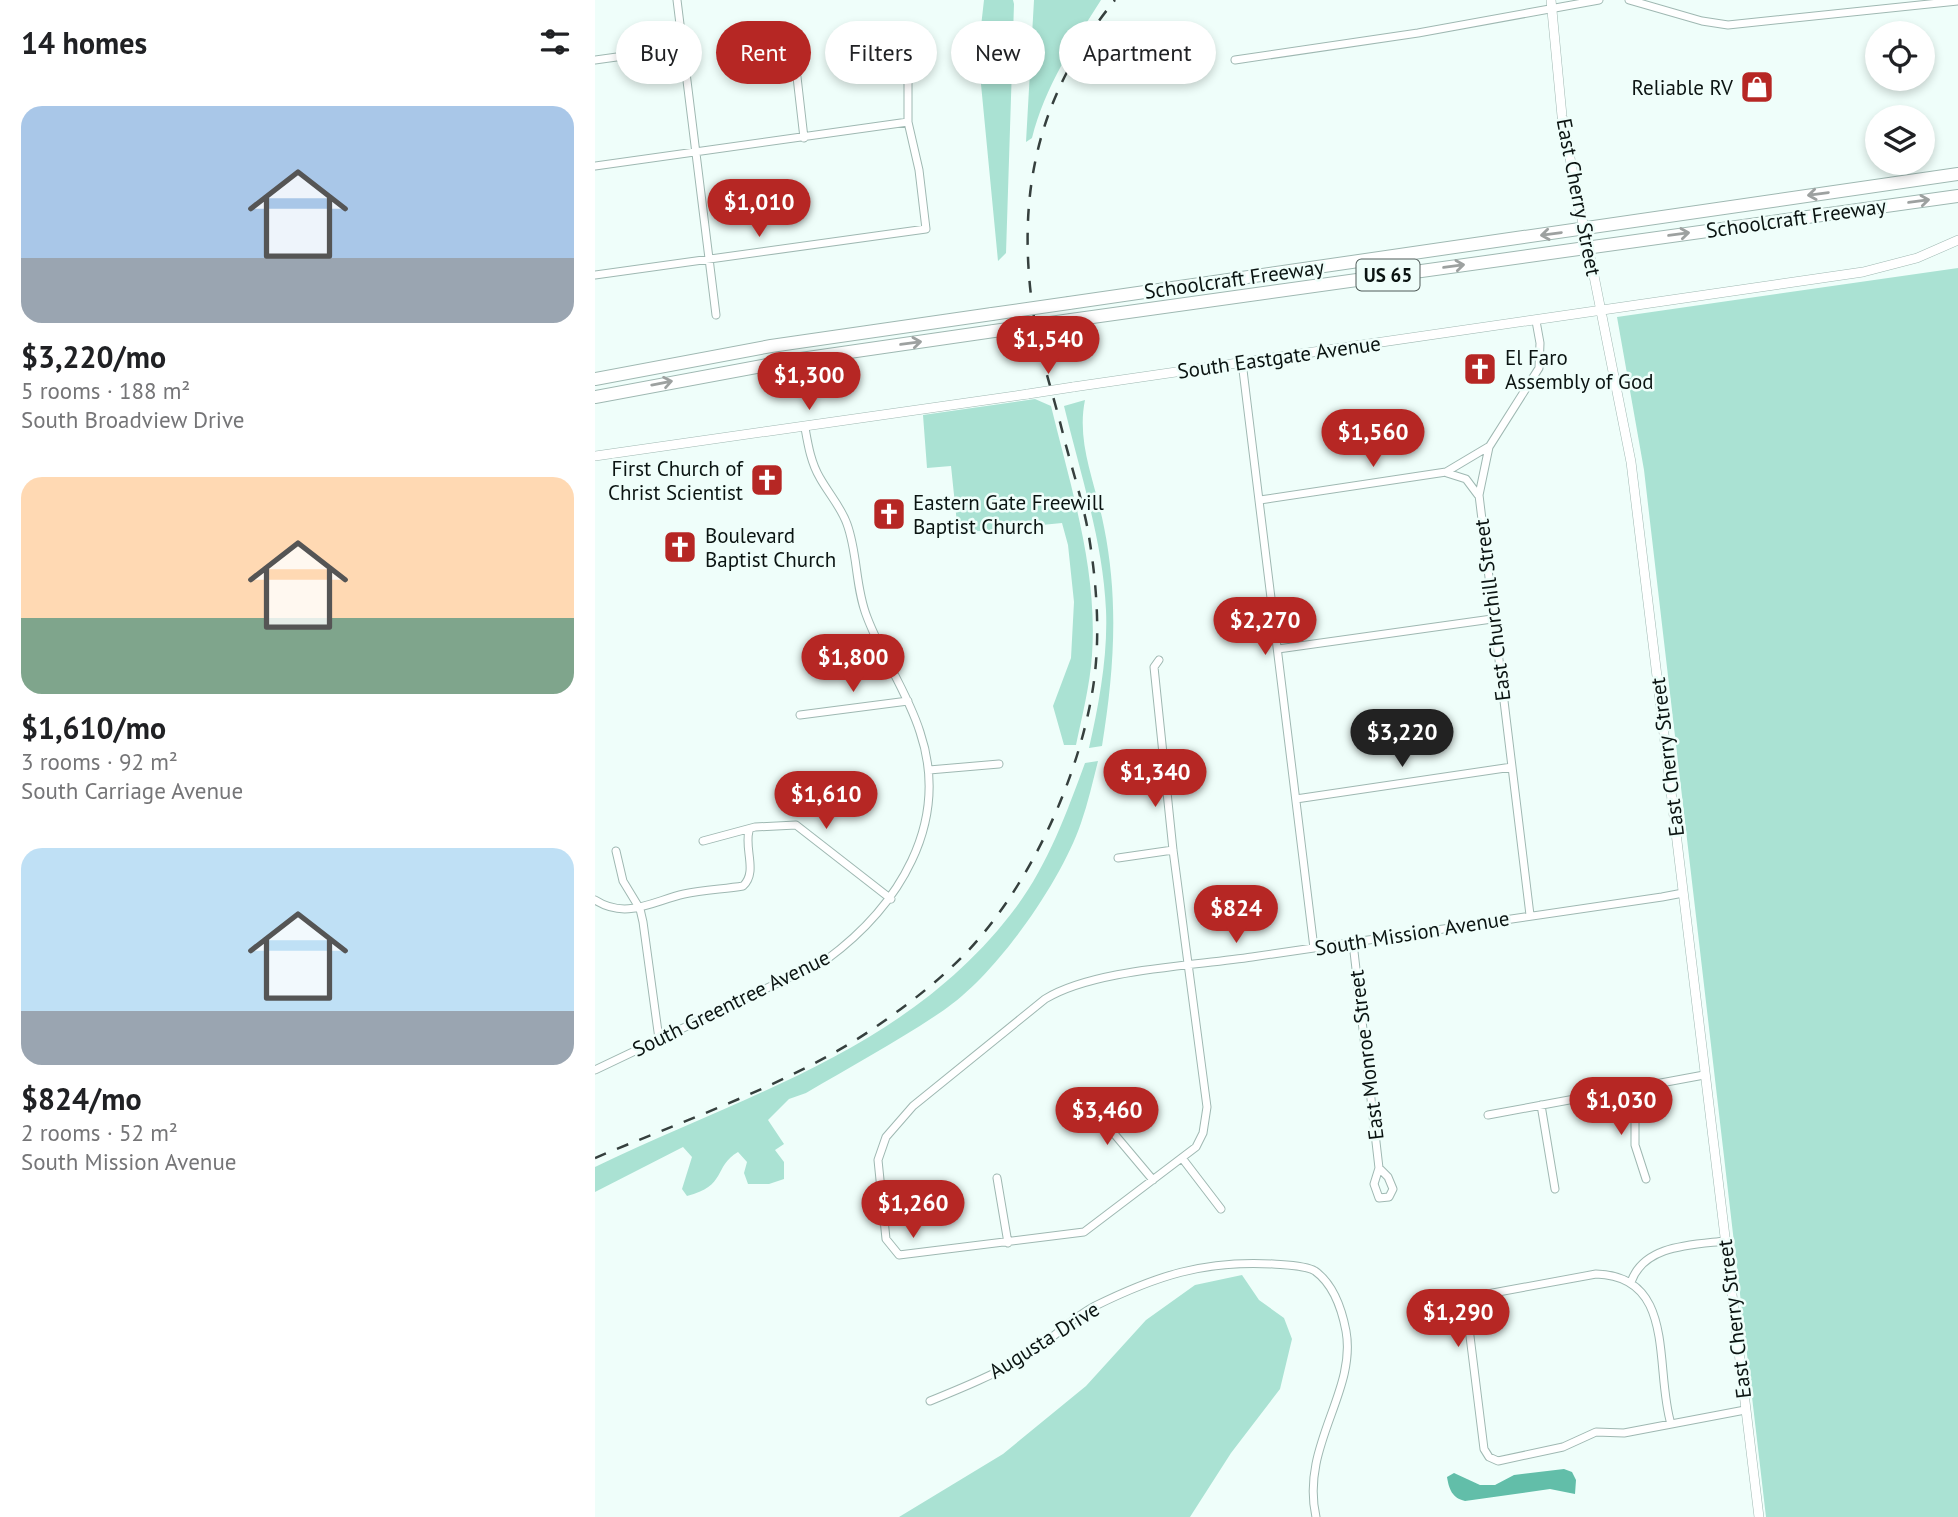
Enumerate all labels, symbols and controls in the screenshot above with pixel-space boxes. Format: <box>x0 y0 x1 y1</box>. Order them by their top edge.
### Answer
chip: Buy <box>616 21 702 84</box>
chip: Rent <box>716 21 811 84</box>
chip: Filters <box>825 21 937 84</box>
chip: New <box>951 21 1045 84</box>
chip: Apartment <box>1059 21 1216 84</box>
map controls <box>1865 21 1935 175</box>
button: locate <box>1865 21 1935 91</box>
text: 14 homes <box>21 23 147 62</box>
icon: filters <box>536 23 574 61</box>
shop icon: Reliable RV <box>1738 68 1776 106</box>
place label: Reliable RV <box>1632 74 1733 101</box>
button: layers <box>1865 105 1935 175</box>
street label: East Cherry Street <box>1550 116 1608 278</box>
icon: home <box>235 151 361 277</box>
pin: $1,010 <box>702 180 816 239</box>
text: $1,010 <box>723 187 795 216</box>
one-way arrow <box>1807 188 1830 201</box>
street label: Schoolcraft Freeway <box>1704 192 1888 244</box>
one-way arrow <box>1907 195 1930 208</box>
one-way arrow <box>1667 227 1690 240</box>
one-way arrow <box>1540 228 1563 241</box>
street label: Schoolcraft Freeway <box>1142 253 1326 305</box>
one-way arrow <box>1442 259 1465 272</box>
road number: US 65 <box>1357 260 1419 290</box>
pin: $1,540 <box>991 316 1105 376</box>
text: $1,540 <box>1012 324 1084 353</box>
street label: South Eastgate Avenue <box>1176 329 1382 385</box>
text: $3,220/mo <box>21 337 166 376</box>
one-way arrow <box>899 337 922 350</box>
place label: El Faro Assembly of God <box>1505 344 1654 395</box>
church icon: El Faro Assembly of God <box>1461 350 1499 388</box>
pin: $1,300 <box>752 352 866 412</box>
text: $1,300 <box>773 360 845 389</box>
text: 5 rooms · 188 m² <box>21 376 190 405</box>
one-way arrow <box>650 376 673 390</box>
text: South Broadview Drive <box>21 405 245 434</box>
pin: $1,560 <box>1316 410 1430 469</box>
text: $1,560 <box>1337 417 1409 446</box>
place label: First Church of Christ Scientist <box>608 455 744 506</box>
church icon: First Church of Christ Scientist <box>748 461 786 499</box>
place label: Eastern Gate Freewill Baptist Church <box>913 489 1104 540</box>
church icon: Eastern Gate Freewill Baptist Church <box>870 495 908 533</box>
street label: East Churchill Street <box>1467 517 1517 703</box>
icon: home <box>235 522 361 648</box>
place label: Boulevard Baptist Church <box>705 522 836 573</box>
church icon: Boulevard Baptist Church <box>661 528 699 566</box>
pin: $2,270 <box>1208 598 1322 657</box>
text: $2,270 <box>1229 605 1301 634</box>
pin: $1,800 <box>796 634 910 694</box>
text: $1,800 <box>817 642 889 671</box>
street label: East Cherry Street <box>1644 676 1690 838</box>
text: $1,610/mo <box>21 708 166 747</box>
pin: $3,220 <box>1345 710 1459 769</box>
text: $3,220 <box>1366 717 1438 746</box>
text: 3 rooms · 92 m² <box>21 747 178 776</box>
pin: $1,340 <box>1098 750 1212 809</box>
text: $1,340 <box>1119 757 1191 786</box>
pin: $1,610 <box>769 772 883 831</box>
text: South Carriage Avenue <box>21 776 243 805</box>
text: $1,610 <box>790 779 862 808</box>
pin: $824 <box>1195 886 1277 945</box>
icon: home <box>235 893 361 1019</box>
text: $824 <box>1210 893 1262 922</box>
street label: South Mission Avenue <box>1313 904 1511 962</box>
street label: South Greentree Avenue <box>628 943 834 1063</box>
street label: East Monroe Street <box>1342 969 1390 1141</box>
pin: $1,030 <box>1564 1078 1678 1137</box>
text: $824/mo <box>21 1079 142 1118</box>
text: $1,030 <box>1585 1085 1657 1114</box>
pin: $3,460 <box>1050 1088 1164 1147</box>
text: $3,460 <box>1071 1095 1143 1124</box>
text: 2 rooms · 52 m² <box>21 1118 178 1147</box>
text: South Mission Avenue <box>21 1147 237 1176</box>
pin: $1,260 <box>856 1180 970 1240</box>
text: $1,260 <box>877 1188 949 1217</box>
street label: East Cherry Street <box>1711 1238 1757 1400</box>
pin: $1,290 <box>1401 1290 1515 1349</box>
street label: Augusta Drive <box>984 1295 1104 1385</box>
text: $1,290 <box>1422 1297 1494 1326</box>

